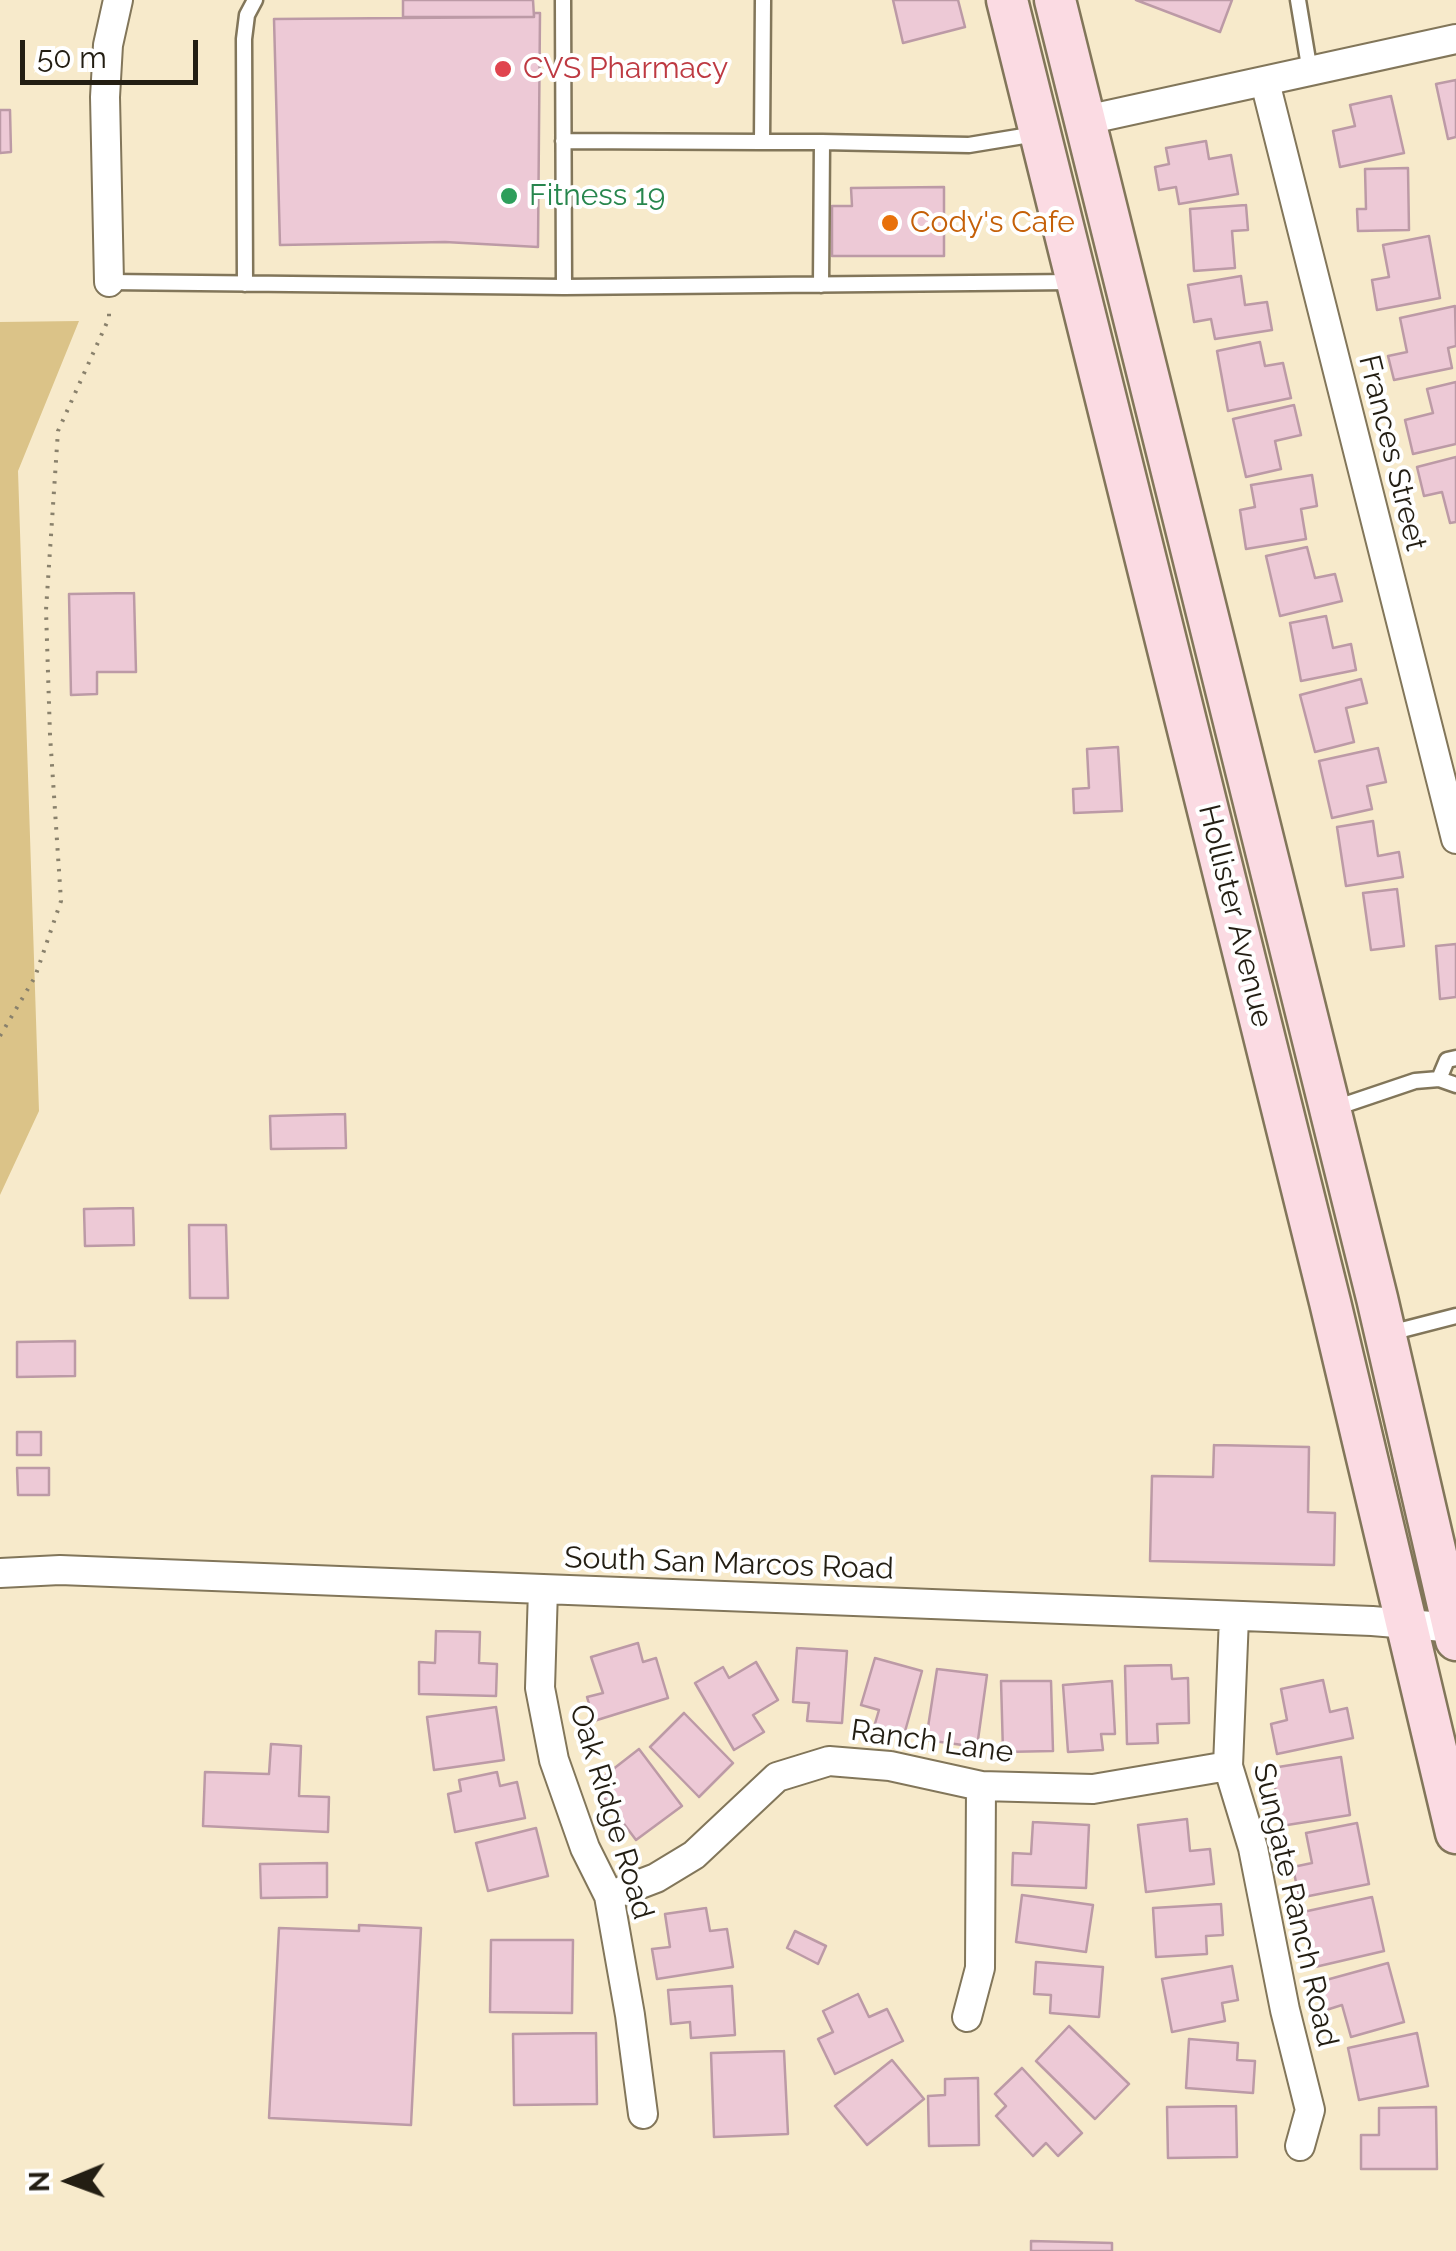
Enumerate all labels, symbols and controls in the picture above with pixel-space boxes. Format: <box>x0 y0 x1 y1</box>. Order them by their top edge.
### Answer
scale bar <box>25 20 202 82</box>
text: 50 m <box>37 40 107 75</box>
place label: CVS Pharmacy <box>523 51 728 87</box>
marker: CVS Pharmacy <box>492 58 514 80</box>
place label: Fitness 19 <box>529 178 665 214</box>
marker: Fitness 19 <box>498 185 520 207</box>
place label: Cody's Cafe <box>910 205 1075 241</box>
marker: Cody's Cafe <box>879 212 901 234</box>
street label: Frances Street <box>1350 352 1434 554</box>
street label: Hollister Avenue <box>1190 801 1280 1031</box>
street label: South San Marcos Road <box>564 1540 894 1588</box>
street label: Oak Ridge Road <box>561 1700 661 1924</box>
street label: Ranch Lane <box>848 1713 1016 1771</box>
street label: Sungate Ranch Road <box>1245 1760 1345 2050</box>
north arrow <box>20 2131 120 2231</box>
text: N <box>23 2171 56 2193</box>

